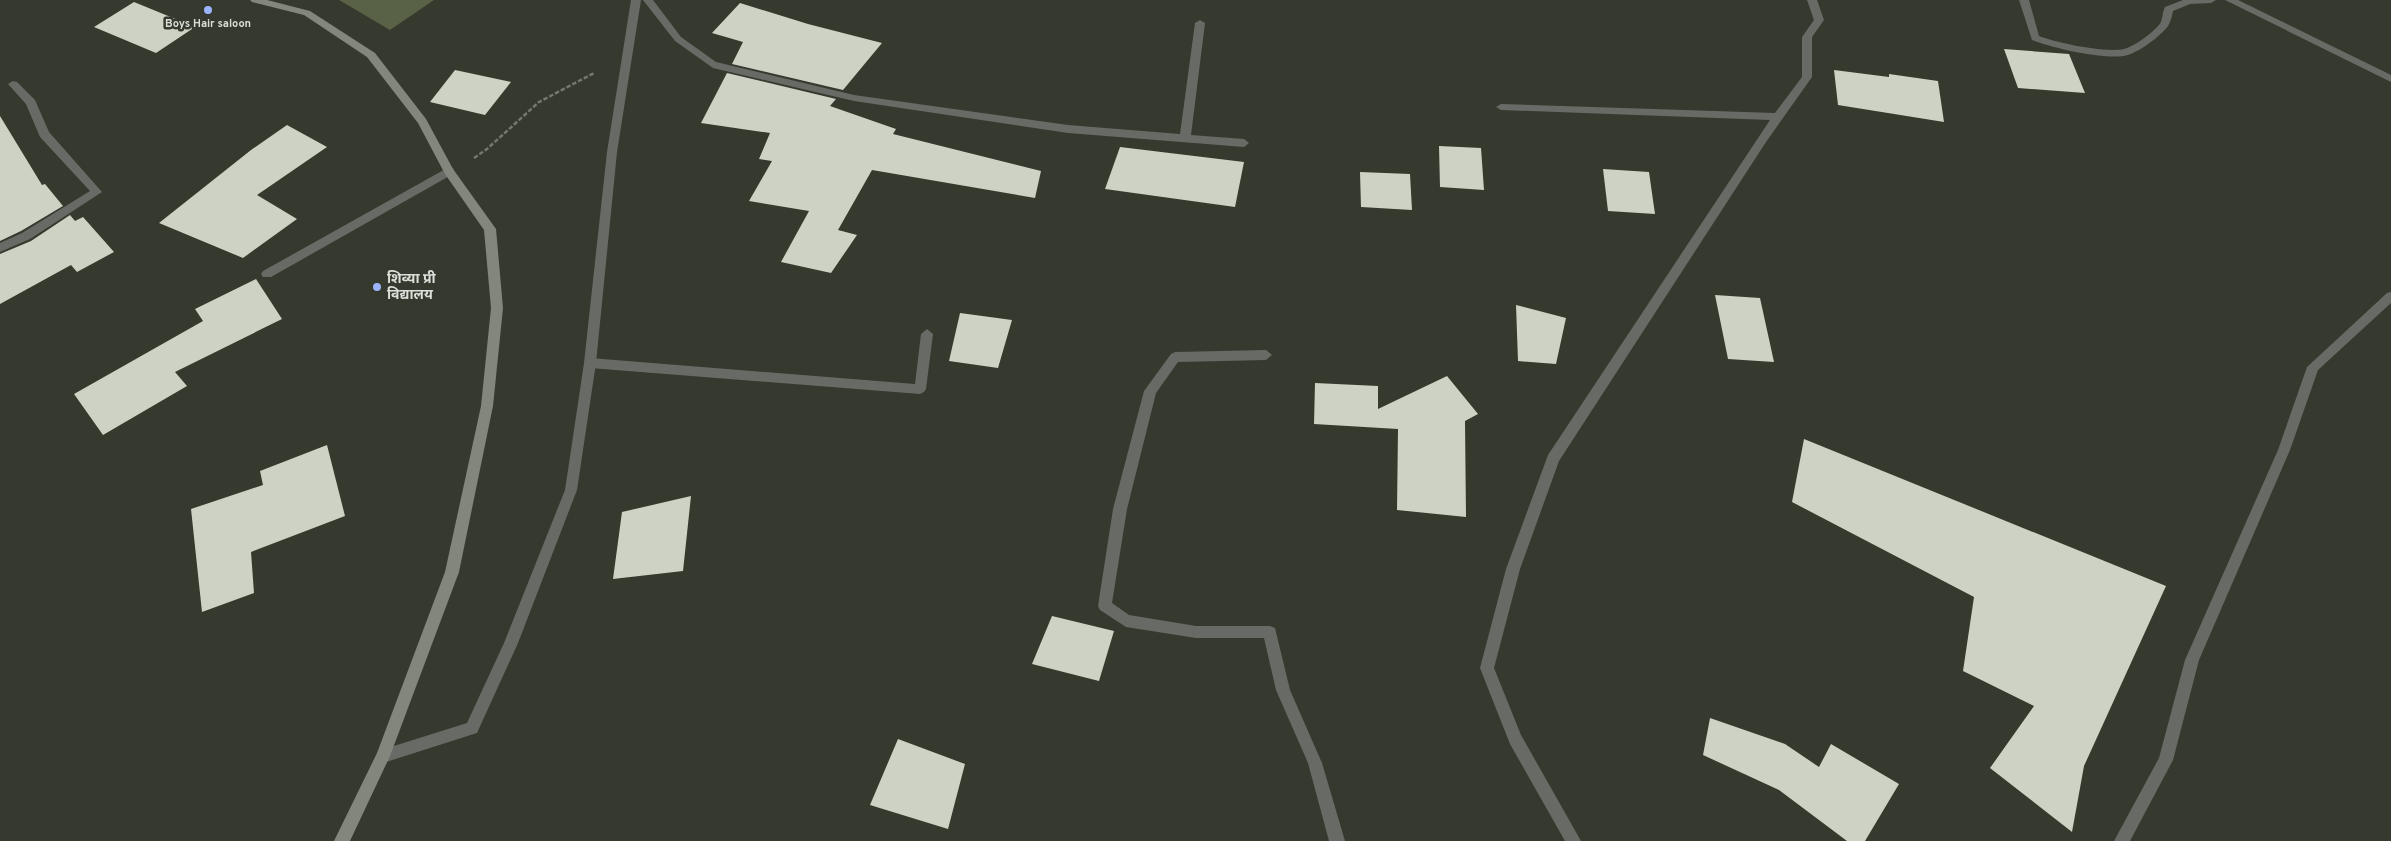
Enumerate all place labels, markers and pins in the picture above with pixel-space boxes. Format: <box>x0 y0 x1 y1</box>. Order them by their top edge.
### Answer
marker: Boys Hair saloon <box>202 4 214 16</box>
place label: Boys Hair saloon <box>165 17 251 31</box>
place label: शिव्या प्री विद्यालय <box>387 270 437 304</box>
marker: शिव्या प्री विद्यालय <box>371 281 383 293</box>

